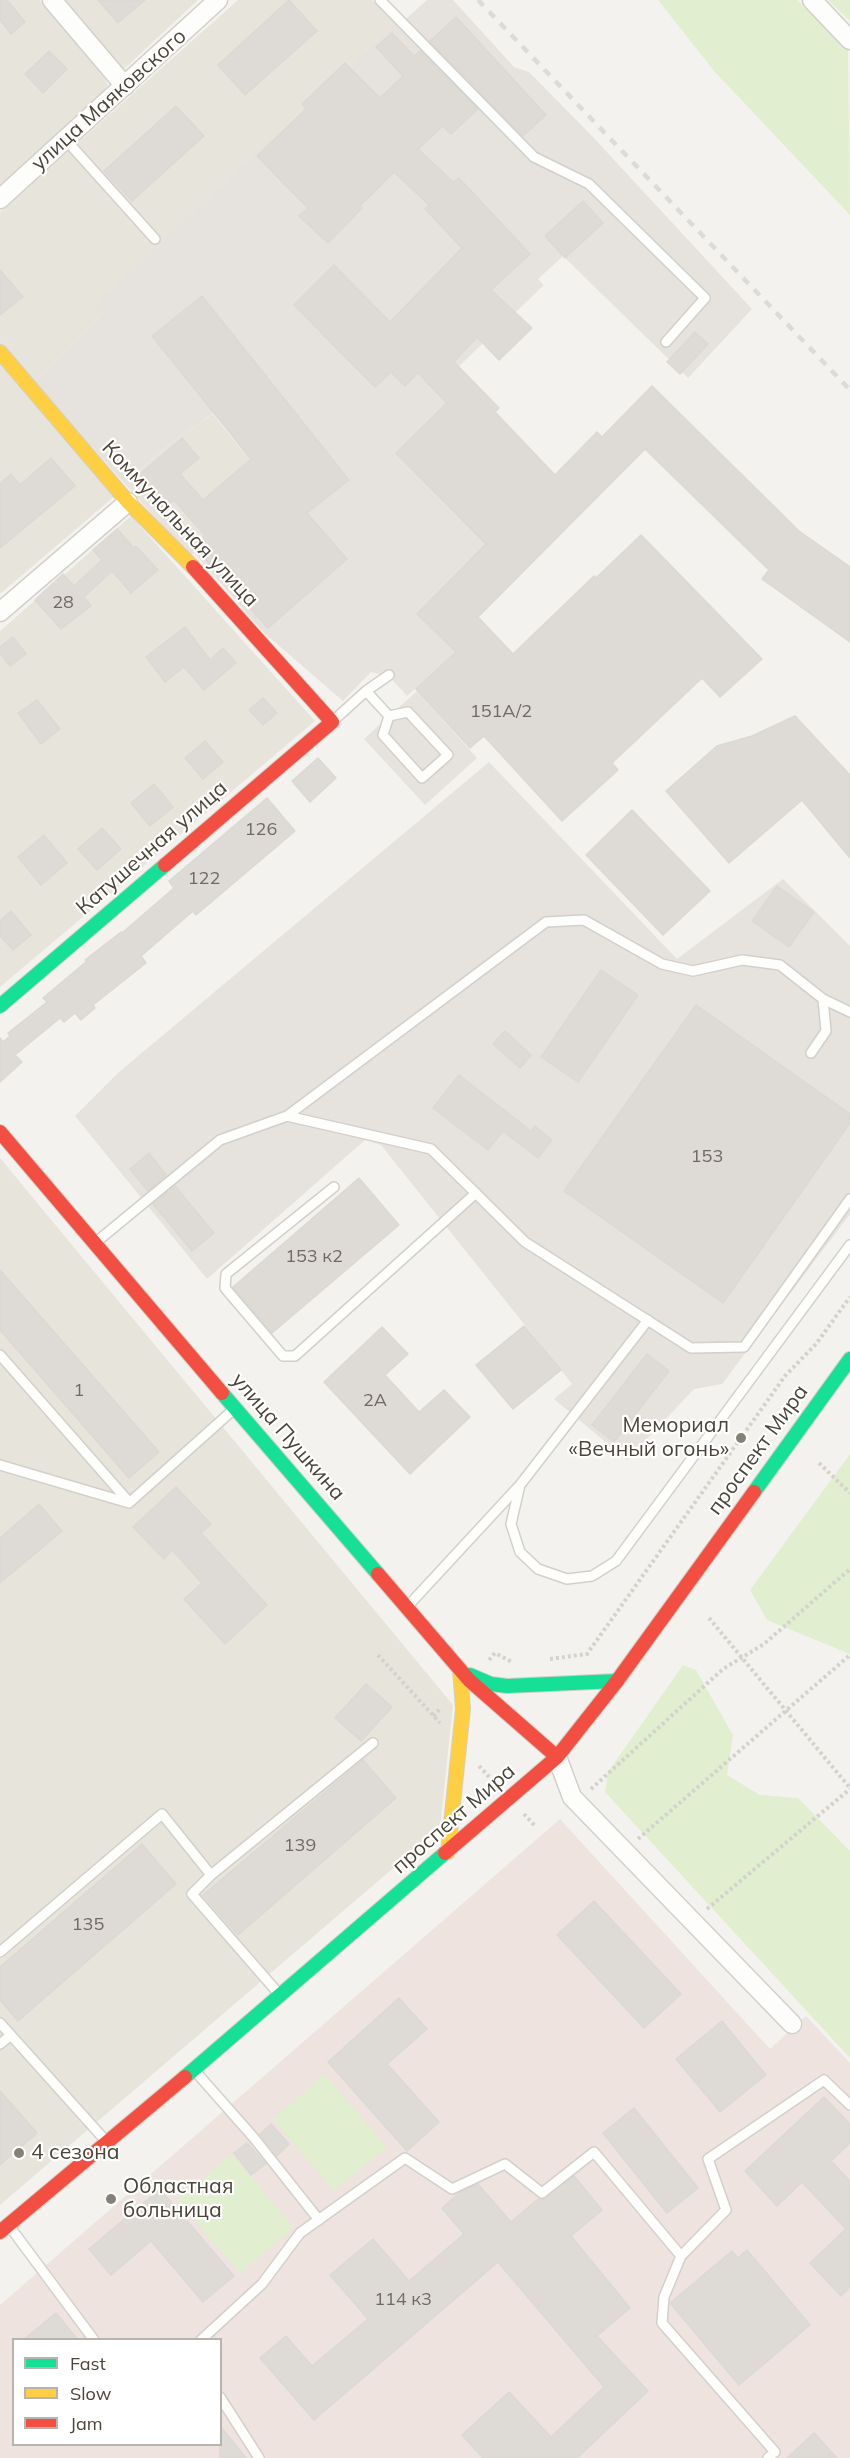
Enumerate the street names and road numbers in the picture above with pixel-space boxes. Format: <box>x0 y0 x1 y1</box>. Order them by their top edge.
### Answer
street label: улица Маяковского <box>26 24 192 176</box>
street label: Коммунальная улица <box>96 436 264 612</box>
street label: Катушечная улица <box>71 776 233 920</box>
street label: улица Пушкина <box>226 1368 350 1506</box>
street label: проспект Мира <box>702 1380 814 1520</box>
street label: проспект Мира <box>387 1759 521 1879</box>

